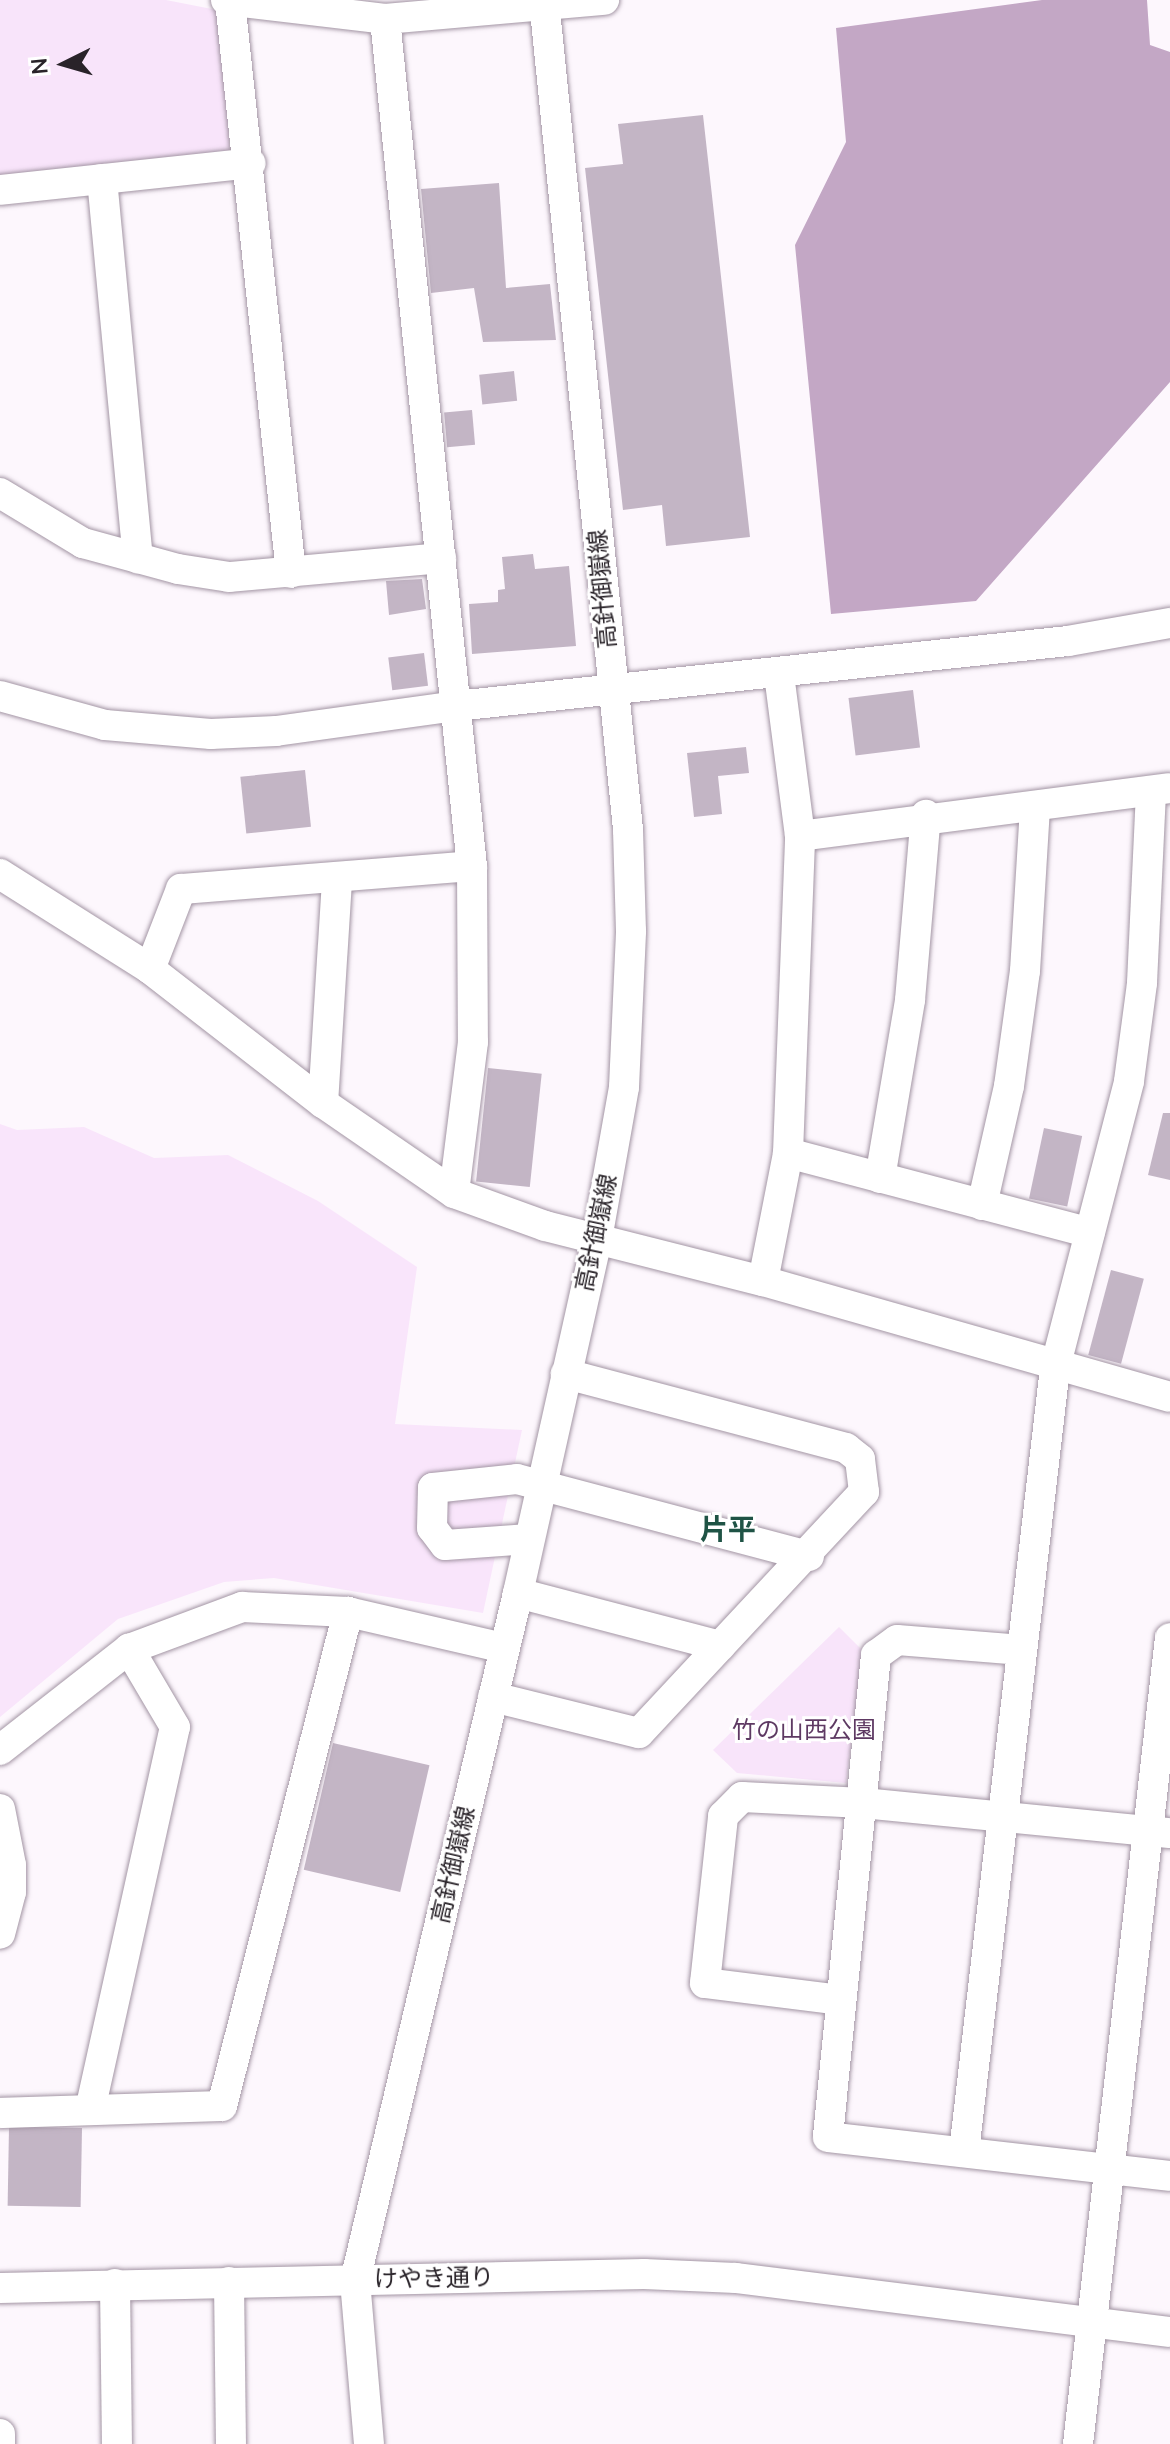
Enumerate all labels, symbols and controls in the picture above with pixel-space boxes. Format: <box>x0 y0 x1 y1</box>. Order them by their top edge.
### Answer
north arrow <box>24 24 104 104</box>
text: N <box>24 57 56 76</box>
street label: 高針御嶽線 <box>583 528 623 650</box>
street label: 高針御嶽線 <box>570 1171 624 1295</box>
district label: 片平 <box>700 1513 756 1547</box>
park label: 竹の山西公園 <box>732 1717 876 1745</box>
street label: 高針御嶽線 <box>426 1803 482 1927</box>
street label: けやき通り <box>374 2264 494 2294</box>

